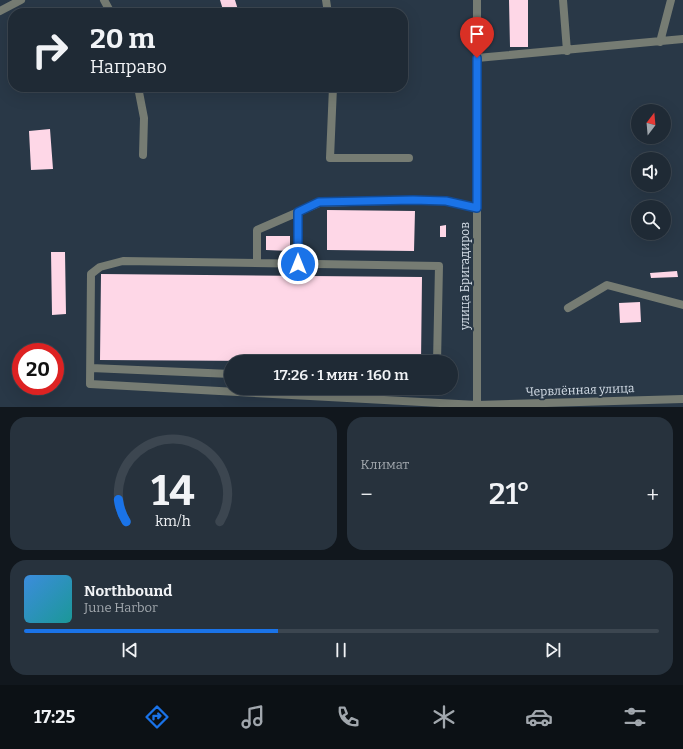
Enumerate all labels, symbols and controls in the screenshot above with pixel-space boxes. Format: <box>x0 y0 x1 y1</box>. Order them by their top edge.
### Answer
pin <box>460 17 494 58</box>
text: 20 m <box>90 22 155 55</box>
icon: arrive <box>466 23 488 45</box>
icon: right <box>24 24 76 76</box>
text: Направо <box>90 56 167 78</box>
north arrow <box>631 104 671 144</box>
map controls <box>631 104 671 240</box>
button: sound <box>631 152 671 192</box>
button: search <box>631 200 671 240</box>
street label: улица Бригадиров <box>458 222 472 331</box>
position arrow <box>277 243 319 285</box>
speed limit sign: 20 <box>12 343 64 395</box>
text: 17:26 · 1 мин · 160 m <box>273 366 409 384</box>
street label: Червлённая улица <box>525 381 635 399</box>
text: Климат <box>361 457 409 472</box>
text: 14 <box>152 465 195 515</box>
text: 21° <box>489 476 530 512</box>
text: − <box>361 481 373 508</box>
text: + <box>646 481 659 508</box>
text: km/h <box>156 512 191 529</box>
text: Northbound <box>84 582 172 600</box>
text: June Harbor <box>84 600 158 615</box>
icon: previous <box>119 639 141 661</box>
icon: pause <box>330 639 352 661</box>
icon: next <box>542 639 564 661</box>
icon: directions <box>143 703 171 731</box>
icon: music <box>239 703 267 731</box>
icon: phone <box>334 703 362 731</box>
icon: climate <box>430 703 458 731</box>
icon: car <box>525 703 553 731</box>
icon: filters <box>621 703 649 731</box>
text: 17:25 <box>34 706 75 728</box>

